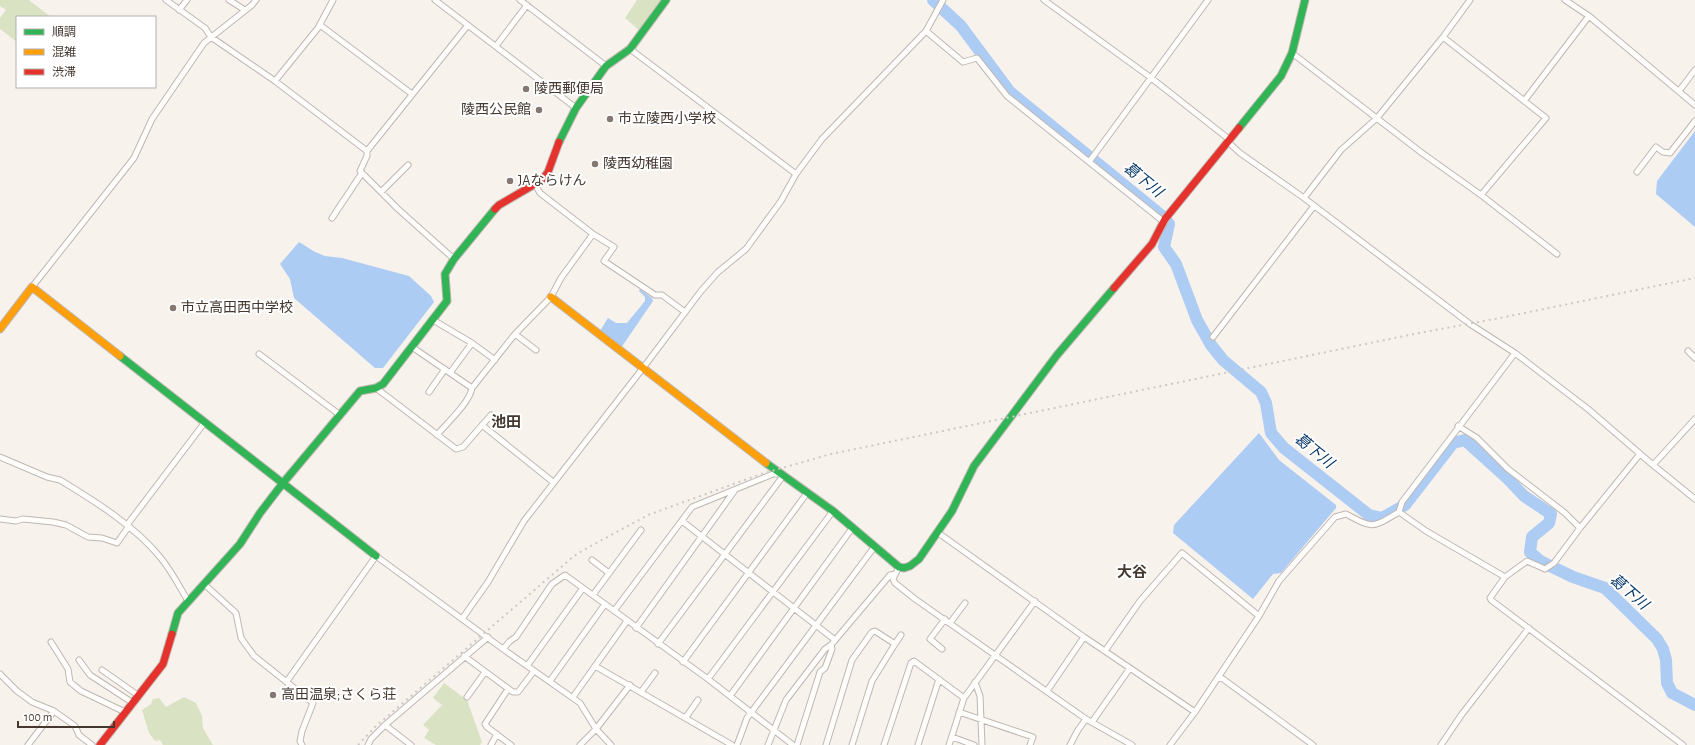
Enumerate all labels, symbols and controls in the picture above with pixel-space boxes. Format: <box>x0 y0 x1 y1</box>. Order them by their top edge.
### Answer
legend <box>16 16 156 88</box>
text: 順調 <box>52 26 76 38</box>
text: 混雑 <box>52 45 76 58</box>
text: 渋滞 <box>52 66 76 78</box>
place label: 陵西郵便局 <box>534 81 604 96</box>
marker: 陵西郵便局 <box>521 84 531 94</box>
place label: 陵西公民館 <box>461 102 531 117</box>
marker: 陵西公民館 <box>534 105 544 115</box>
place label: 市立陵西小学校 <box>618 111 716 126</box>
marker: 市立陵西小学校 <box>605 114 615 124</box>
place label: 陵西幼稚園 <box>603 156 673 171</box>
marker: 陵西幼稚園 <box>590 159 600 169</box>
water label: 葛下川 <box>1121 159 1167 201</box>
place label: JAならけん <box>518 173 586 188</box>
marker: JAならけん <box>505 176 515 186</box>
place label: 市立高田西中学校 <box>181 300 293 315</box>
marker: 市立高田西中学校 <box>168 303 178 313</box>
district label: 池田 <box>491 414 521 430</box>
water label: 葛下川 <box>1292 430 1338 472</box>
district label: 大谷 <box>1117 564 1147 580</box>
water label: 葛下川 <box>1607 571 1653 614</box>
place label: 高田温泉;さくら荘 <box>281 686 396 702</box>
marker: 高田温泉;さくら荘 <box>268 690 278 700</box>
scale bar <box>18 703 114 729</box>
text: 100 m <box>24 711 52 723</box>

